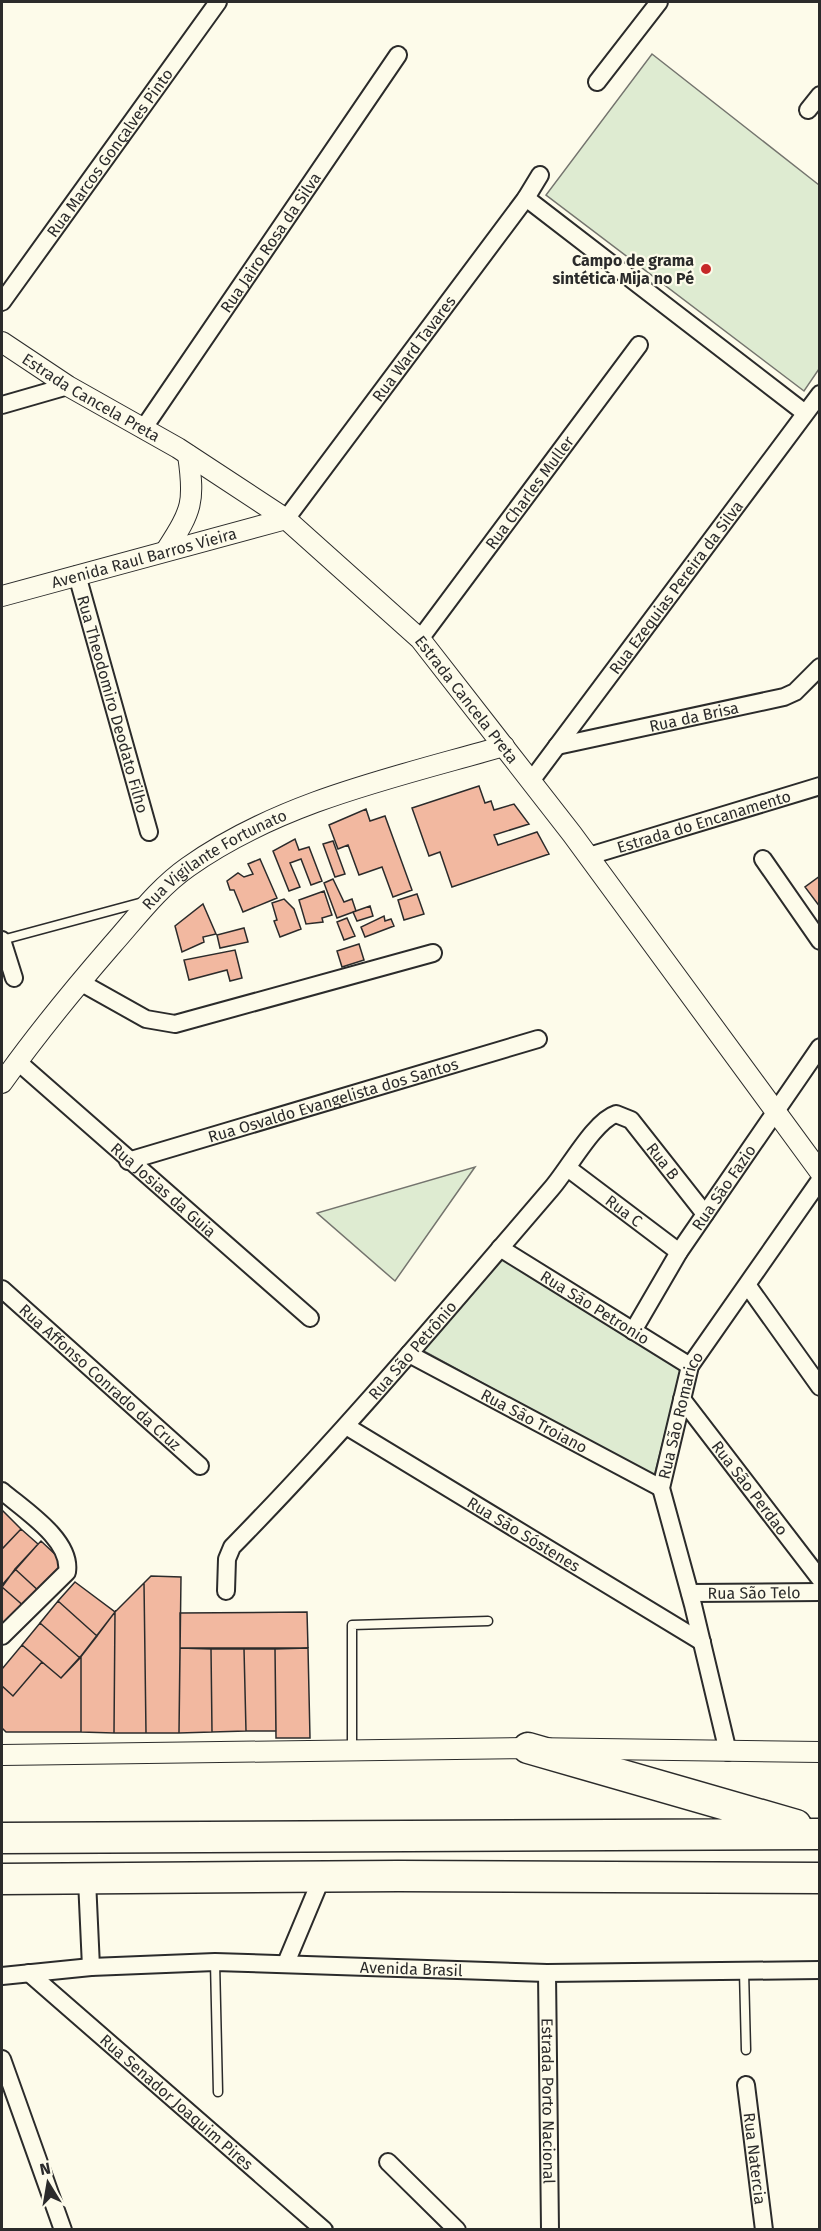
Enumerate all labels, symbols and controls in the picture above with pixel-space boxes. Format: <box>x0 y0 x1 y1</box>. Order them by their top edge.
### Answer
street label: Rua Marcos Gonçalves Pinto <box>43 65 177 241</box>
street label: Rua Jairo Rosa da Silva <box>216 169 325 316</box>
place label: Campo de grama sintética Mija no Pé <box>553 251 694 288</box>
marker: Campo de grama sintética Mija no Pé <box>699 262 713 276</box>
street label: Rua Ward Tavares <box>368 292 460 405</box>
street label: Estrada Cancela Preta <box>18 349 163 446</box>
street label: Rua Charles Muller <box>481 432 578 553</box>
street label: Rua Ezequias Pereira da Silva <box>605 497 747 678</box>
street label: Avenida Raul Barros Vieira <box>49 524 239 592</box>
street label: Rua Theodomiro Deodato Filho <box>73 593 152 815</box>
street label: Estrada Cancela Preta <box>411 632 522 767</box>
street label: Rua da Brisa <box>647 698 740 736</box>
street label: Estrada do Encanamento <box>615 786 793 857</box>
street label: Rua Vigilante Fortunato <box>138 806 290 914</box>
street label: Rua Osvaldo Evangelista dos Santos <box>206 1054 461 1147</box>
street label: Rua Josias da Guia <box>107 1139 220 1241</box>
street label: Rua B <box>642 1139 683 1184</box>
street label: Rua São Fazio <box>688 1141 760 1234</box>
street label: Rua C <box>602 1191 646 1231</box>
street label: Rua São Petronio <box>537 1267 653 1348</box>
street label: Rua São Petrônio <box>364 1297 461 1404</box>
street label: Rua Affonso Conrado da Cruz <box>15 1300 185 1454</box>
street label: Rua São Romarico <box>655 1348 707 1481</box>
street label: Rua São Troiano <box>478 1385 591 1457</box>
street label: Rua São Perdao <box>708 1437 792 1539</box>
street label: Rua São Sóstenes <box>464 1493 583 1576</box>
street label: Rua São Telo <box>707 1583 801 1603</box>
street label: Avenida Brasil <box>360 1958 463 1980</box>
street label: Estrada Porto Nacional <box>538 2018 558 2184</box>
street label: Rua Senador Joaquim Pires <box>96 2030 257 2174</box>
street label: Rua Natercia <box>739 2111 770 2206</box>
north arrow <box>18 2153 78 2213</box>
text: N <box>38 2158 52 2179</box>

